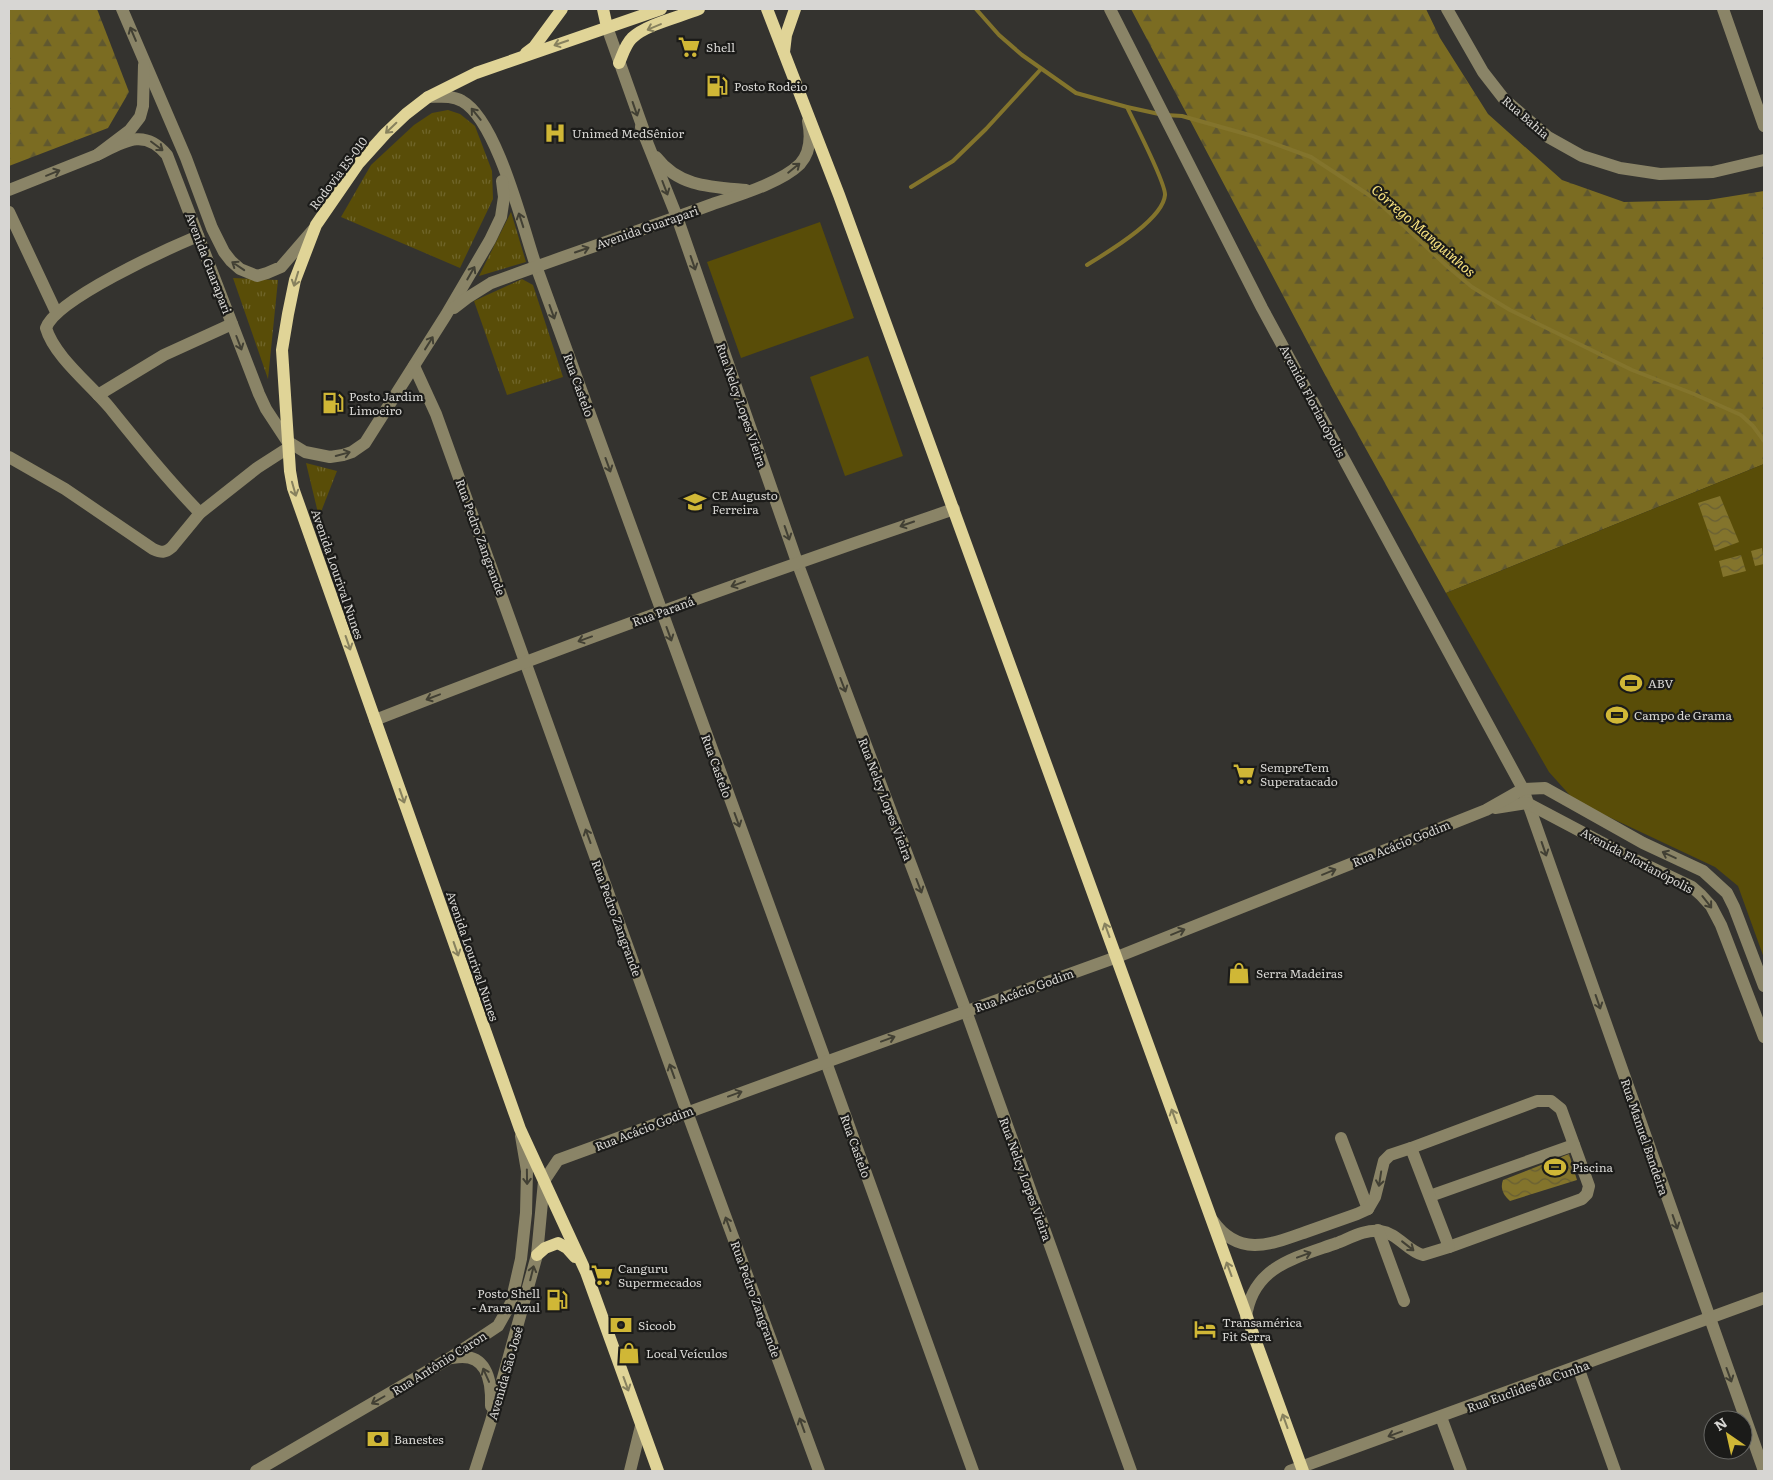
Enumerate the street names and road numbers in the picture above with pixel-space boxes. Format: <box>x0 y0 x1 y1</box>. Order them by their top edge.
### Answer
street label: Rua Bahia <box>1498 91 1554 143</box>
street label: Rodovia ES-010 <box>305 133 371 213</box>
street label: Avenida Guarapari <box>593 201 701 253</box>
street label: Avenida Guarapari <box>181 210 237 316</box>
street label: Rua Nelcy Lopes Vieira <box>712 341 772 470</box>
street label: Avenida Florianópolis <box>1276 341 1351 461</box>
street label: Rua Castelo <box>559 351 599 419</box>
street label: Rua Pedro Zangrande <box>452 476 510 598</box>
street label: Avenida Lourival Nunes <box>307 506 369 642</box>
street label: Rua Paraná <box>630 591 697 631</box>
street label: Rua Castelo <box>697 732 737 800</box>
street label: Rua Nelcy Lopes Vieira <box>854 735 918 863</box>
street label: Rua Acácio Godim <box>1349 815 1453 871</box>
street label: Avenida Florianópolis <box>1577 823 1697 898</box>
street label: Rua Pedro Zangrande <box>588 857 646 979</box>
street label: Avenida Lourival Nunes <box>442 888 504 1024</box>
street label: Rua Acácio Godim <box>972 964 1076 1016</box>
street label: Rua Manuel Bandeira <box>1617 1076 1674 1198</box>
street label: Rua Acácio Godim <box>592 1101 696 1155</box>
street label: Rua Castelo <box>836 1112 876 1180</box>
street label: Rua Nelcy Lopes Vieira <box>995 1115 1057 1244</box>
street label: Rua Pedro Zangrande <box>727 1238 785 1360</box>
street label: Avenida São José <box>483 1324 527 1422</box>
street label: Rua Antônio Caron <box>388 1326 490 1399</box>
street label: Rua Euclides da Cunha <box>1464 1355 1592 1417</box>

